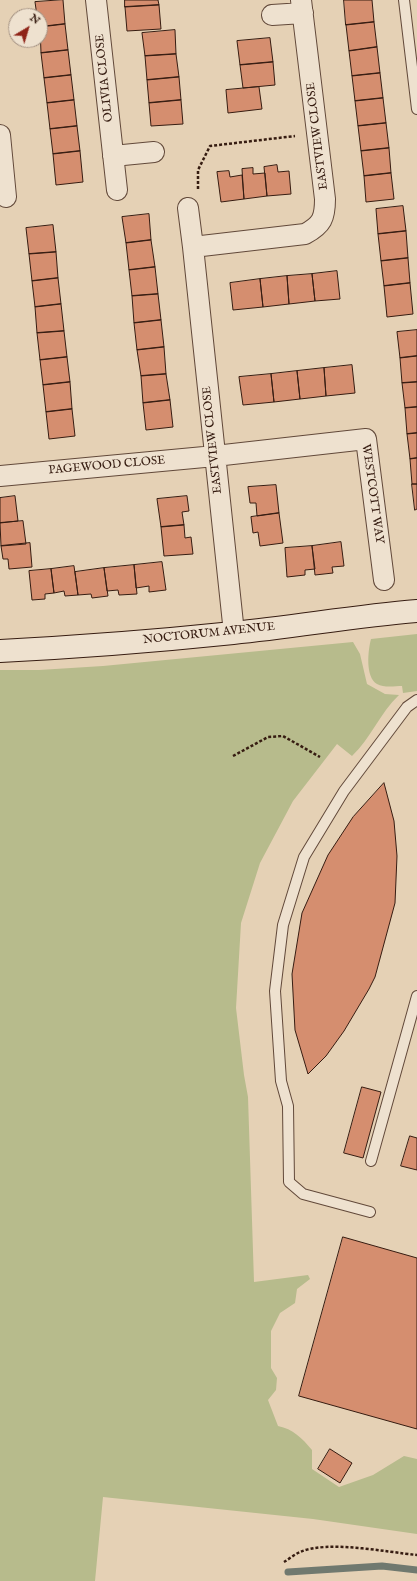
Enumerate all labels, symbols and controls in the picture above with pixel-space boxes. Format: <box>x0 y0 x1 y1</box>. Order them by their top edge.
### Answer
north arrow <box>8 8 48 48</box>
text: N <box>27 11 43 28</box>
street label: OLIVIA CLOSE <box>93 33 117 123</box>
street label: EASTVIEW CLOSE <box>304 81 332 191</box>
street label: EASTVIEW CLOSE <box>200 385 226 495</box>
street label: WESTCOTT WAY <box>358 443 386 545</box>
street label: PAGEWOOD CLOSE <box>48 454 166 478</box>
street label: NOCTORUM AVENUE <box>142 620 276 648</box>

